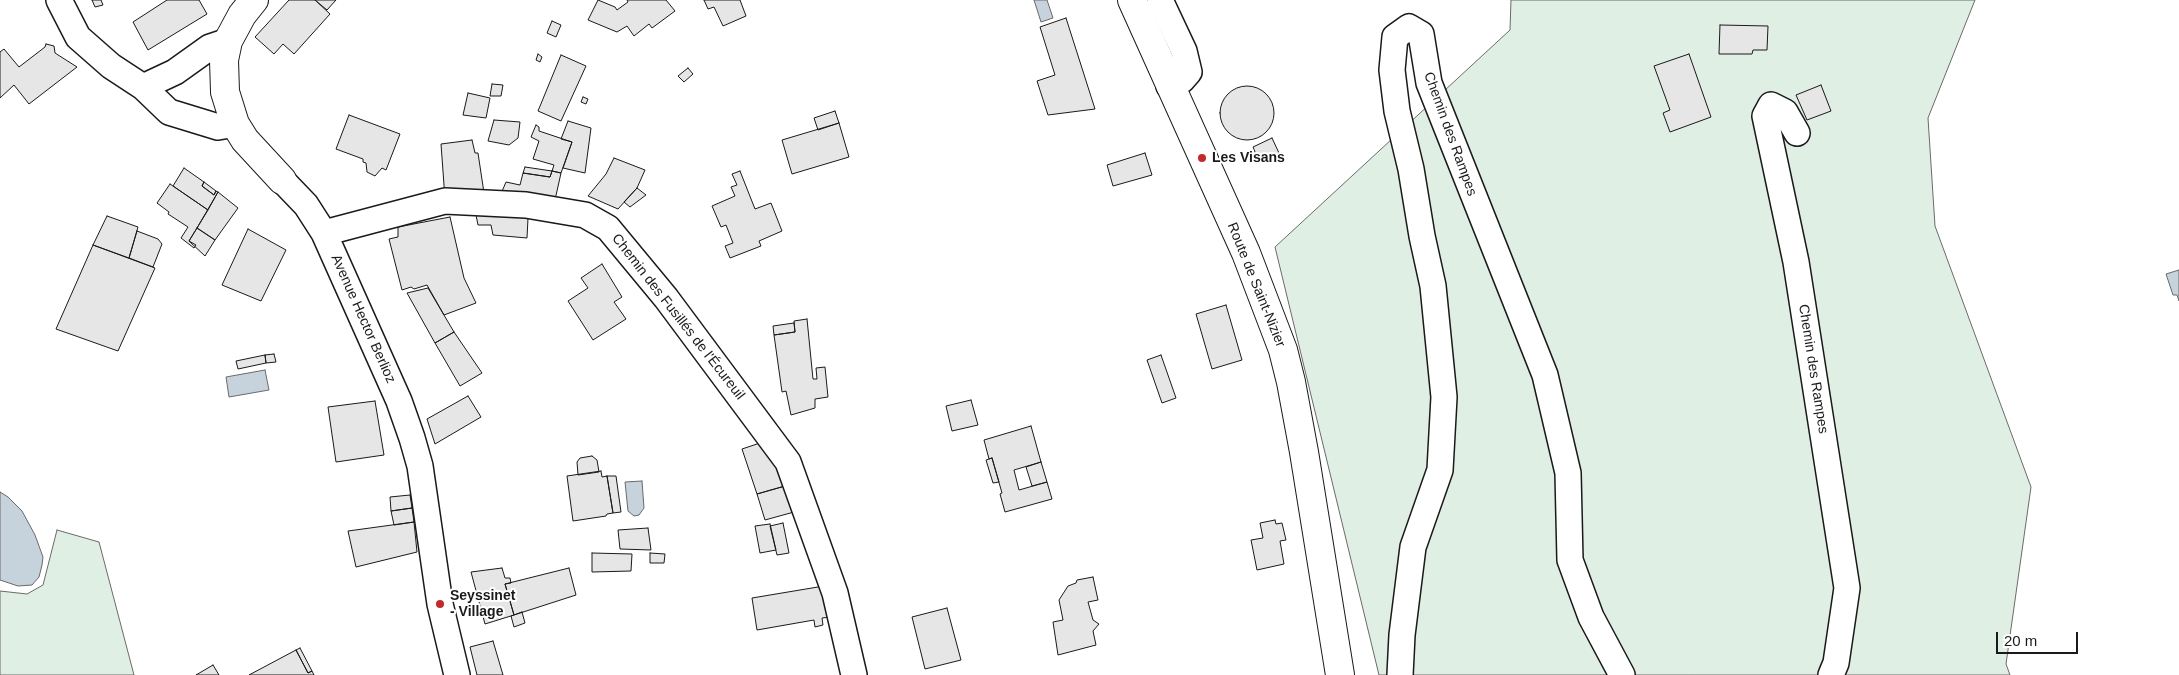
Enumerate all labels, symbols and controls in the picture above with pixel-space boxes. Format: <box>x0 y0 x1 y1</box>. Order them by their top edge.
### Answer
street label: Chemin des Rampes <box>1420 70 1480 198</box>
place label: Les Visans <box>1212 150 1285 166</box>
marker: Les Visans <box>1196 152 1208 164</box>
street label: Route de Saint-Nizier <box>1223 220 1289 350</box>
street label: Chemin des Fusillés de l'Écureuil <box>608 231 748 403</box>
street label: Avenue Hector Berlioz <box>327 252 399 386</box>
street label: Chemin des Rampes <box>1794 303 1832 435</box>
place label: Seyssinet - Village <box>450 588 515 620</box>
marker: Seyssinet - Village <box>434 598 446 610</box>
scale bar <box>1999 622 2082 654</box>
text: 20 m <box>2004 632 2037 649</box>

